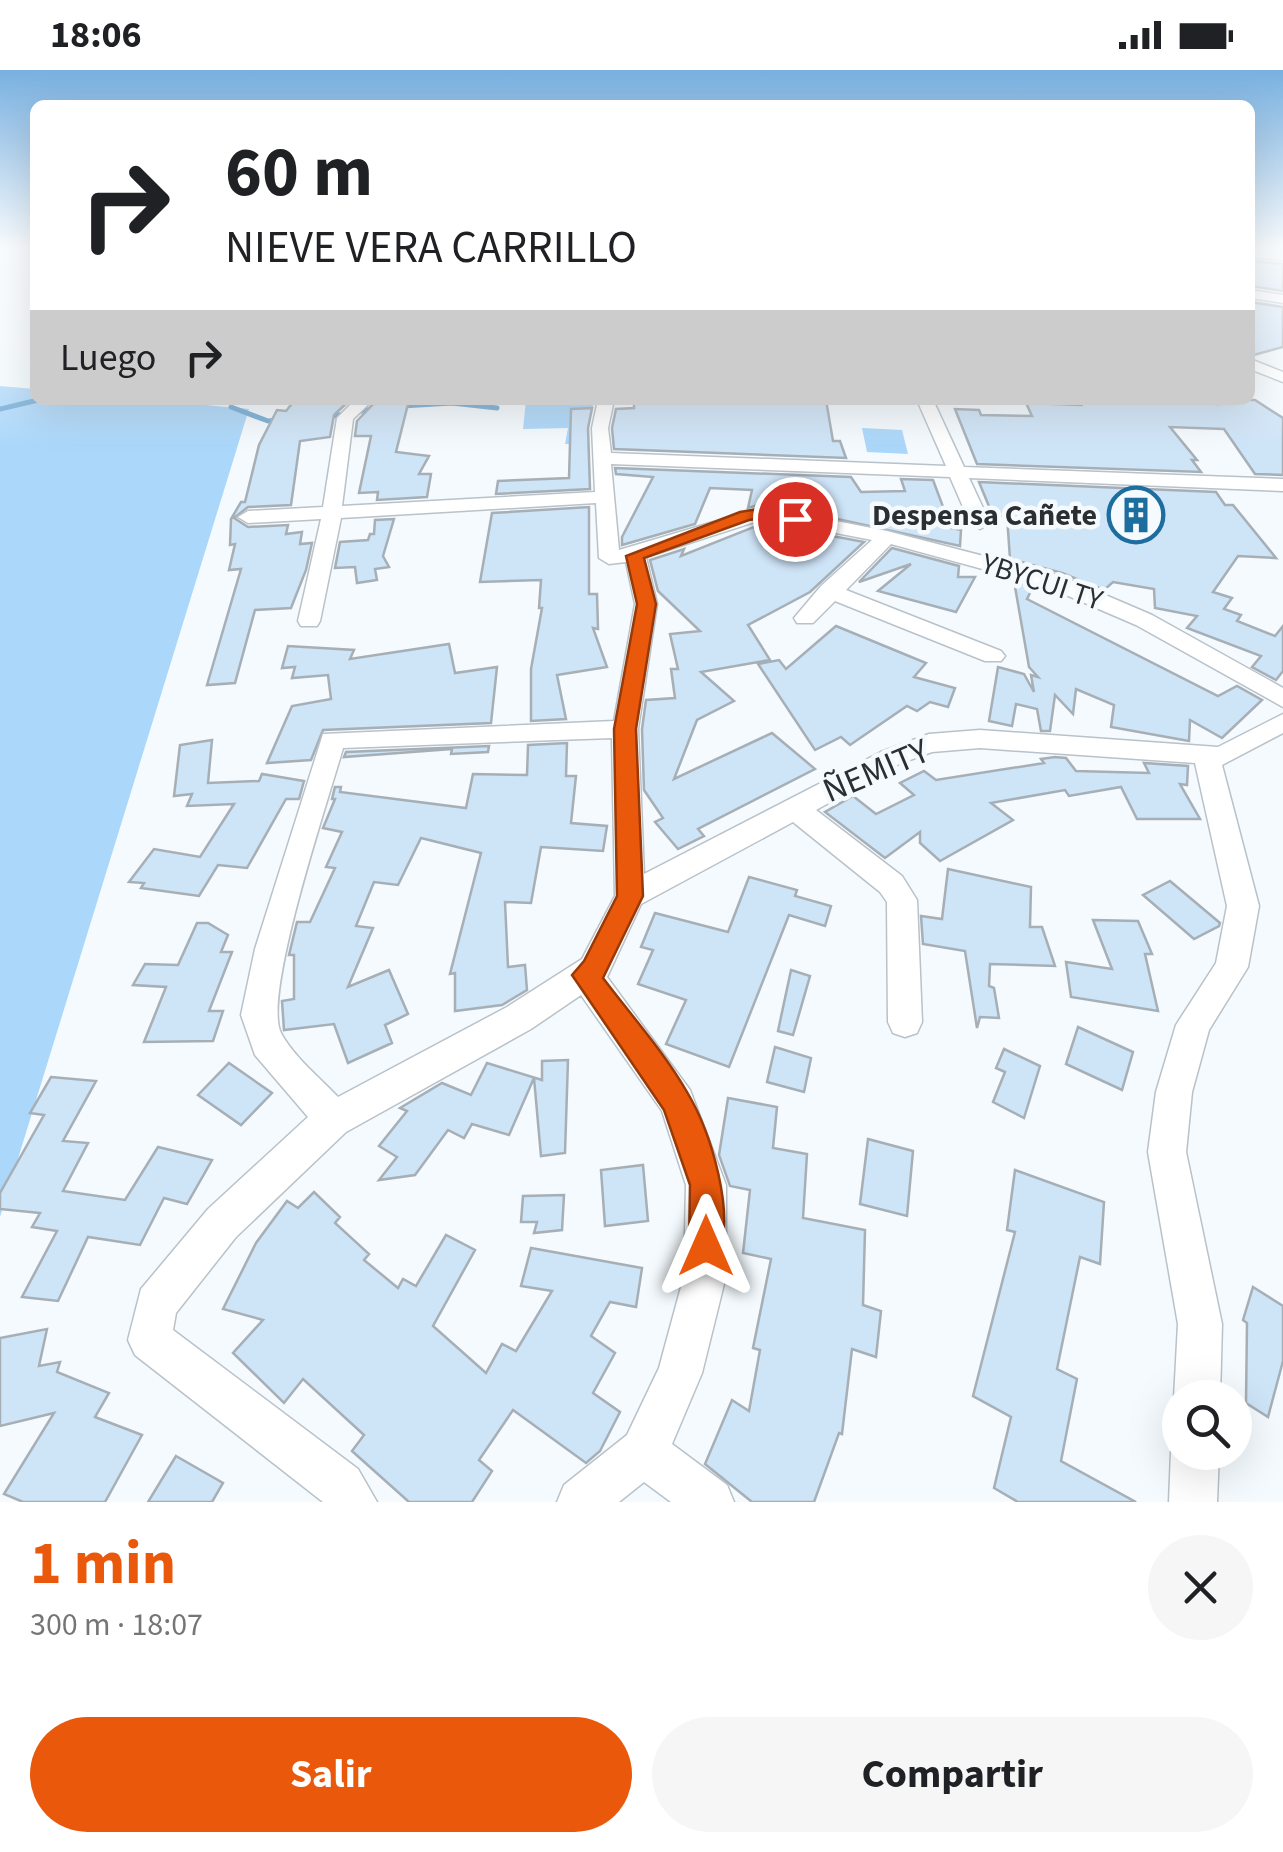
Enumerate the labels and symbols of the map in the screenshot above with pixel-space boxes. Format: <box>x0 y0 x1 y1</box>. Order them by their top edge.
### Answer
pin <box>753 477 838 562</box>
building icon: Despensa Cañete <box>1106 485 1166 545</box>
place label: Despensa Cañete <box>872 494 1097 537</box>
street label: YBYCUI TY <box>975 542 1109 622</box>
street label: ÑEMITY <box>815 726 937 816</box>
position arrow <box>654 1194 758 1298</box>

